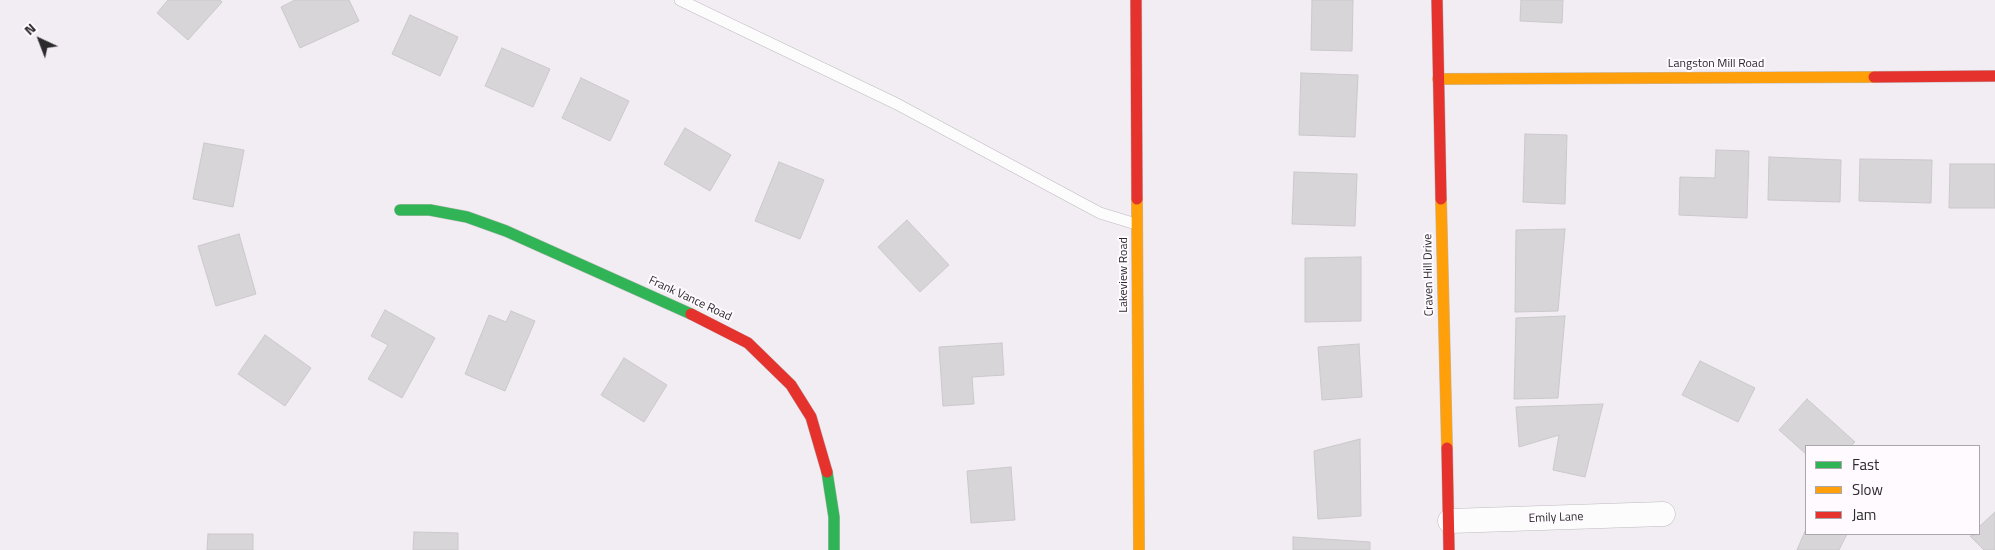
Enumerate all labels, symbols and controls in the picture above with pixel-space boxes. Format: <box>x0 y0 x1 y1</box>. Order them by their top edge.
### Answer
north arrow <box>15 15 65 65</box>
text: N <box>19 18 40 40</box>
street label: Langston Mill Road <box>1668 57 1764 71</box>
street label: Craven Hill Drive <box>1421 234 1437 316</box>
street label: Lakeview Road <box>1117 237 1131 313</box>
street label: Frank Vance Road <box>646 273 734 325</box>
legend <box>1805 445 1980 535</box>
text: Fast <box>1852 453 1879 476</box>
text: Slow <box>1852 478 1883 501</box>
text: Jam <box>1852 503 1876 526</box>
street label: Emily Lane <box>1528 510 1584 526</box>

